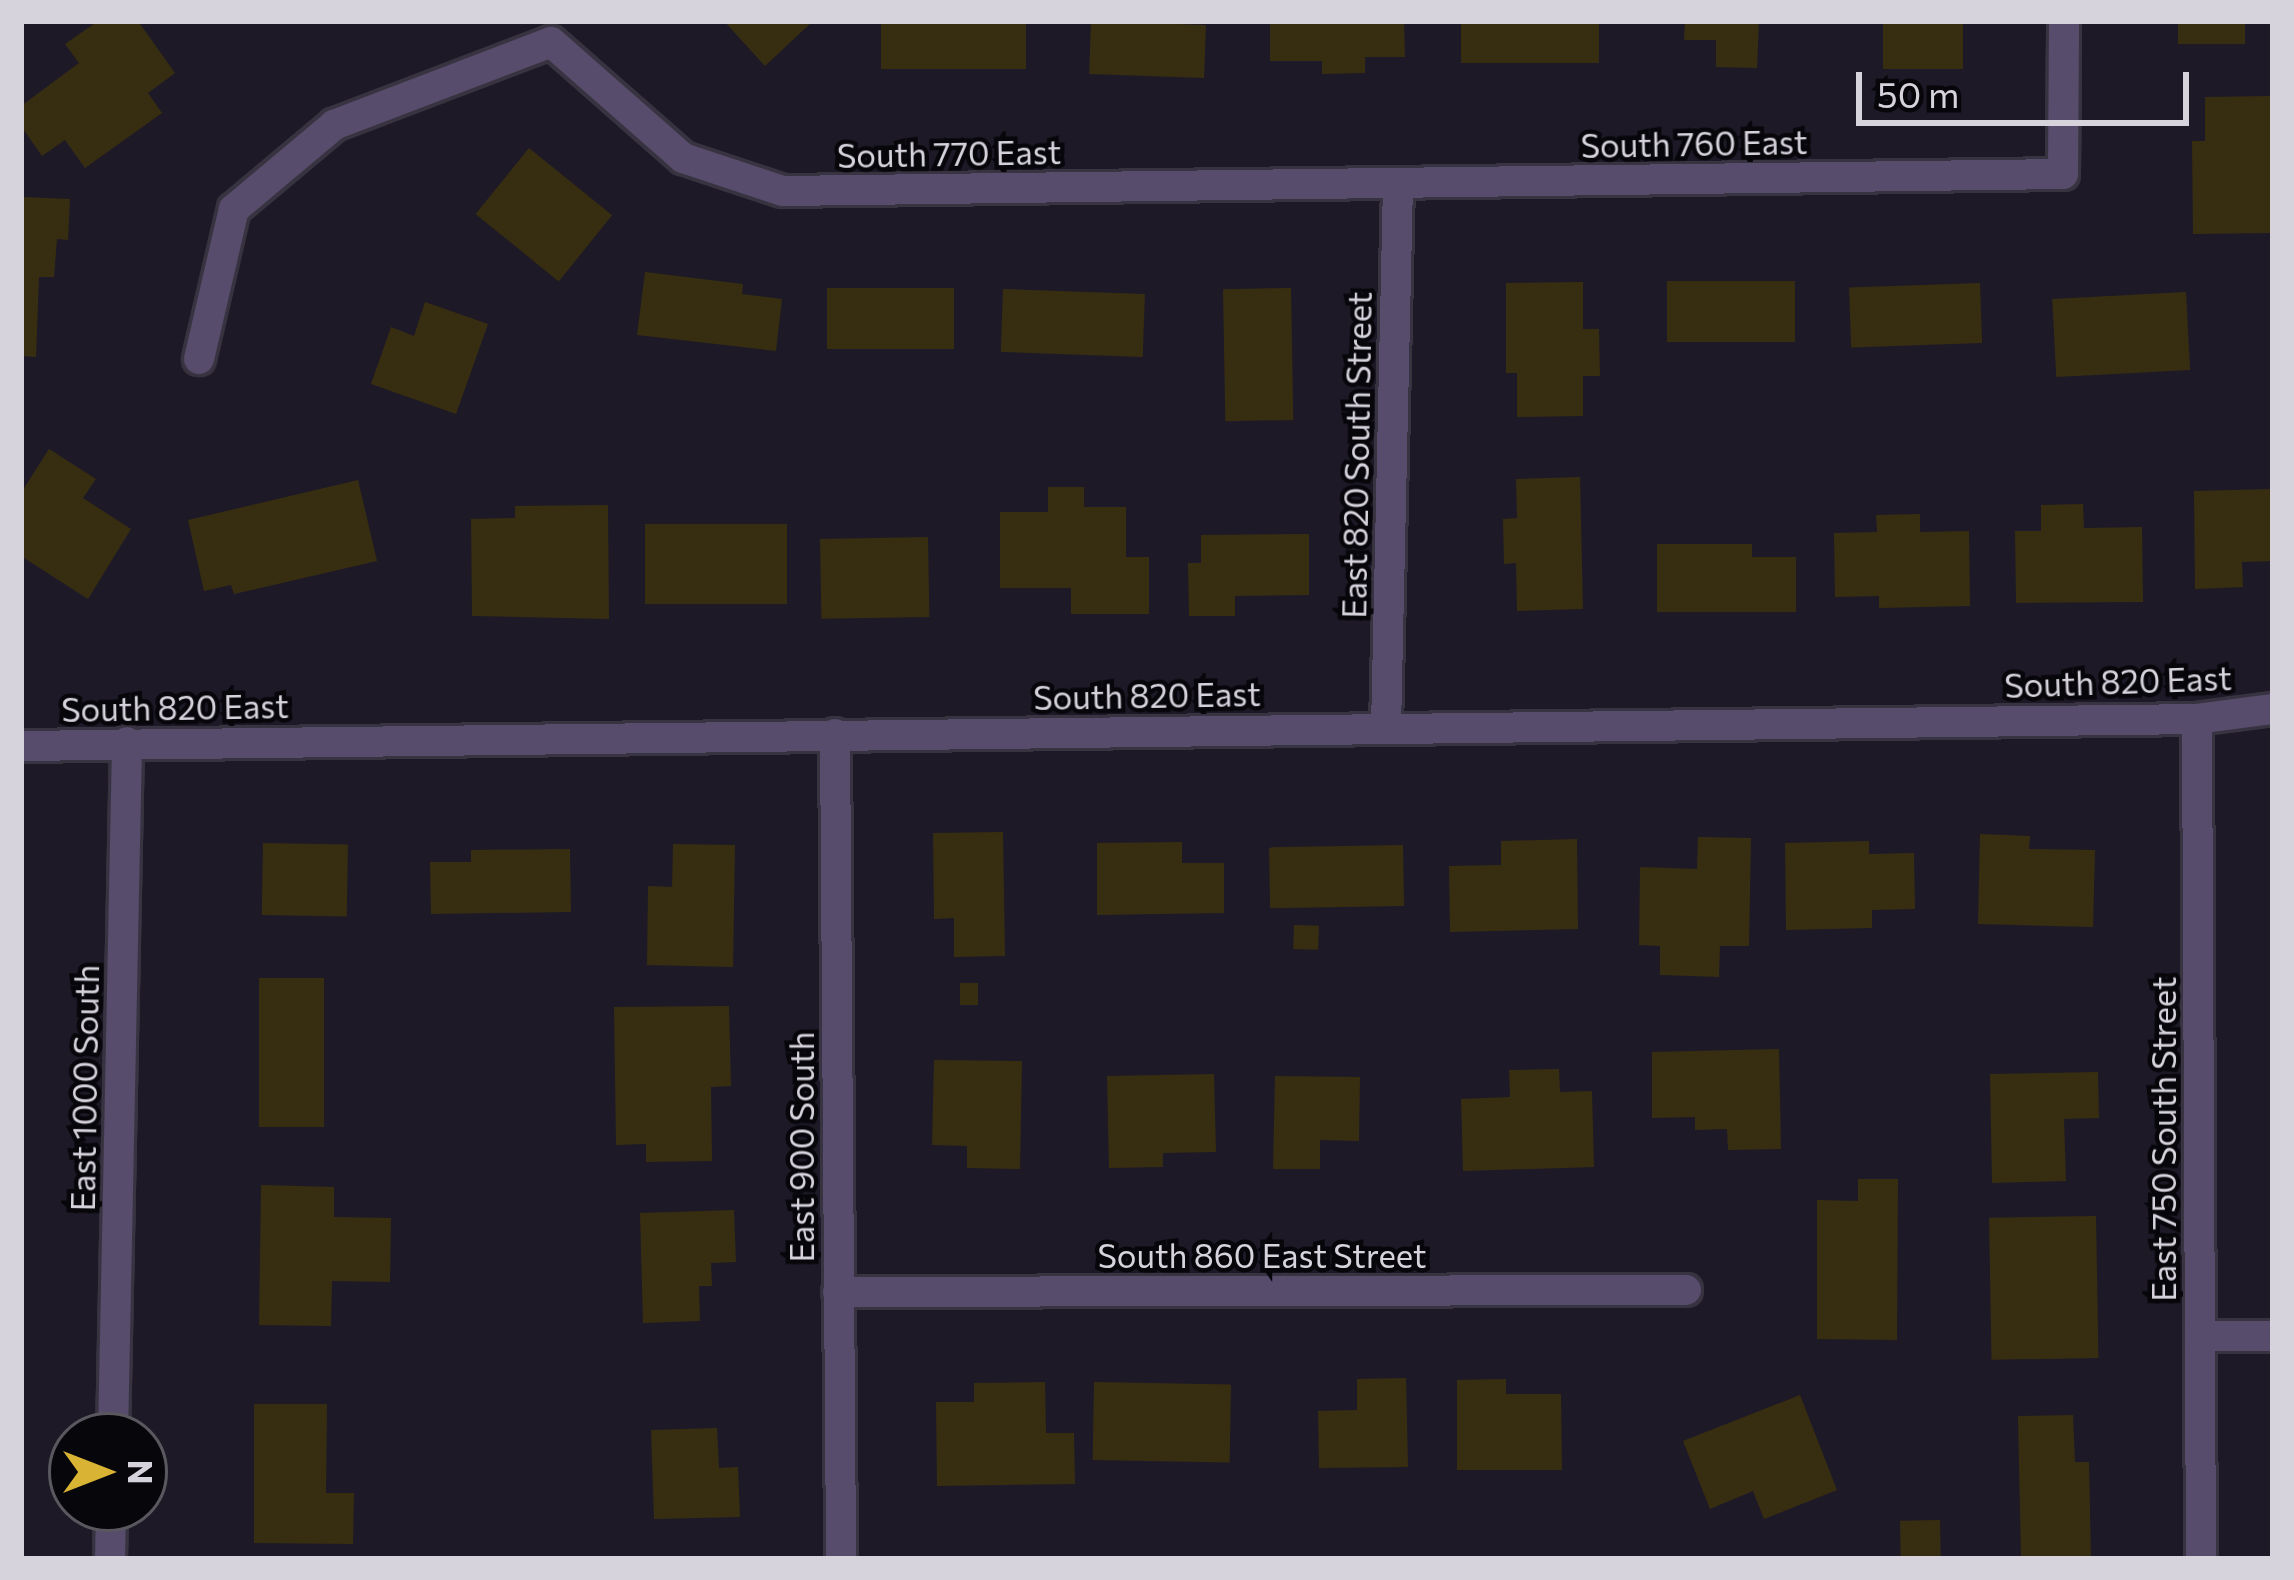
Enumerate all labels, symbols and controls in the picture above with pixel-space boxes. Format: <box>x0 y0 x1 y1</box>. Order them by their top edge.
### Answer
scale bar <box>1862 48 2195 122</box>
text: 50 m <box>1877 71 1959 115</box>
street label: South 760 East <box>1580 121 1808 165</box>
street label: South 770 East <box>837 131 1061 175</box>
street label: East 820 South Street <box>1333 291 1379 619</box>
street label: South 820 East <box>2004 657 2232 705</box>
street label: South 820 East <box>1033 673 1261 717</box>
street label: South 820 East <box>61 685 289 729</box>
street label: East 1000 South <box>62 964 106 1212</box>
street label: East 750 South Street <box>2143 976 2183 1302</box>
street label: East 900 South <box>781 1032 821 1262</box>
street label: South 860 East Street <box>1097 1235 1427 1275</box>
north arrow <box>48 1412 168 1532</box>
text: N <box>121 1460 162 1484</box>

